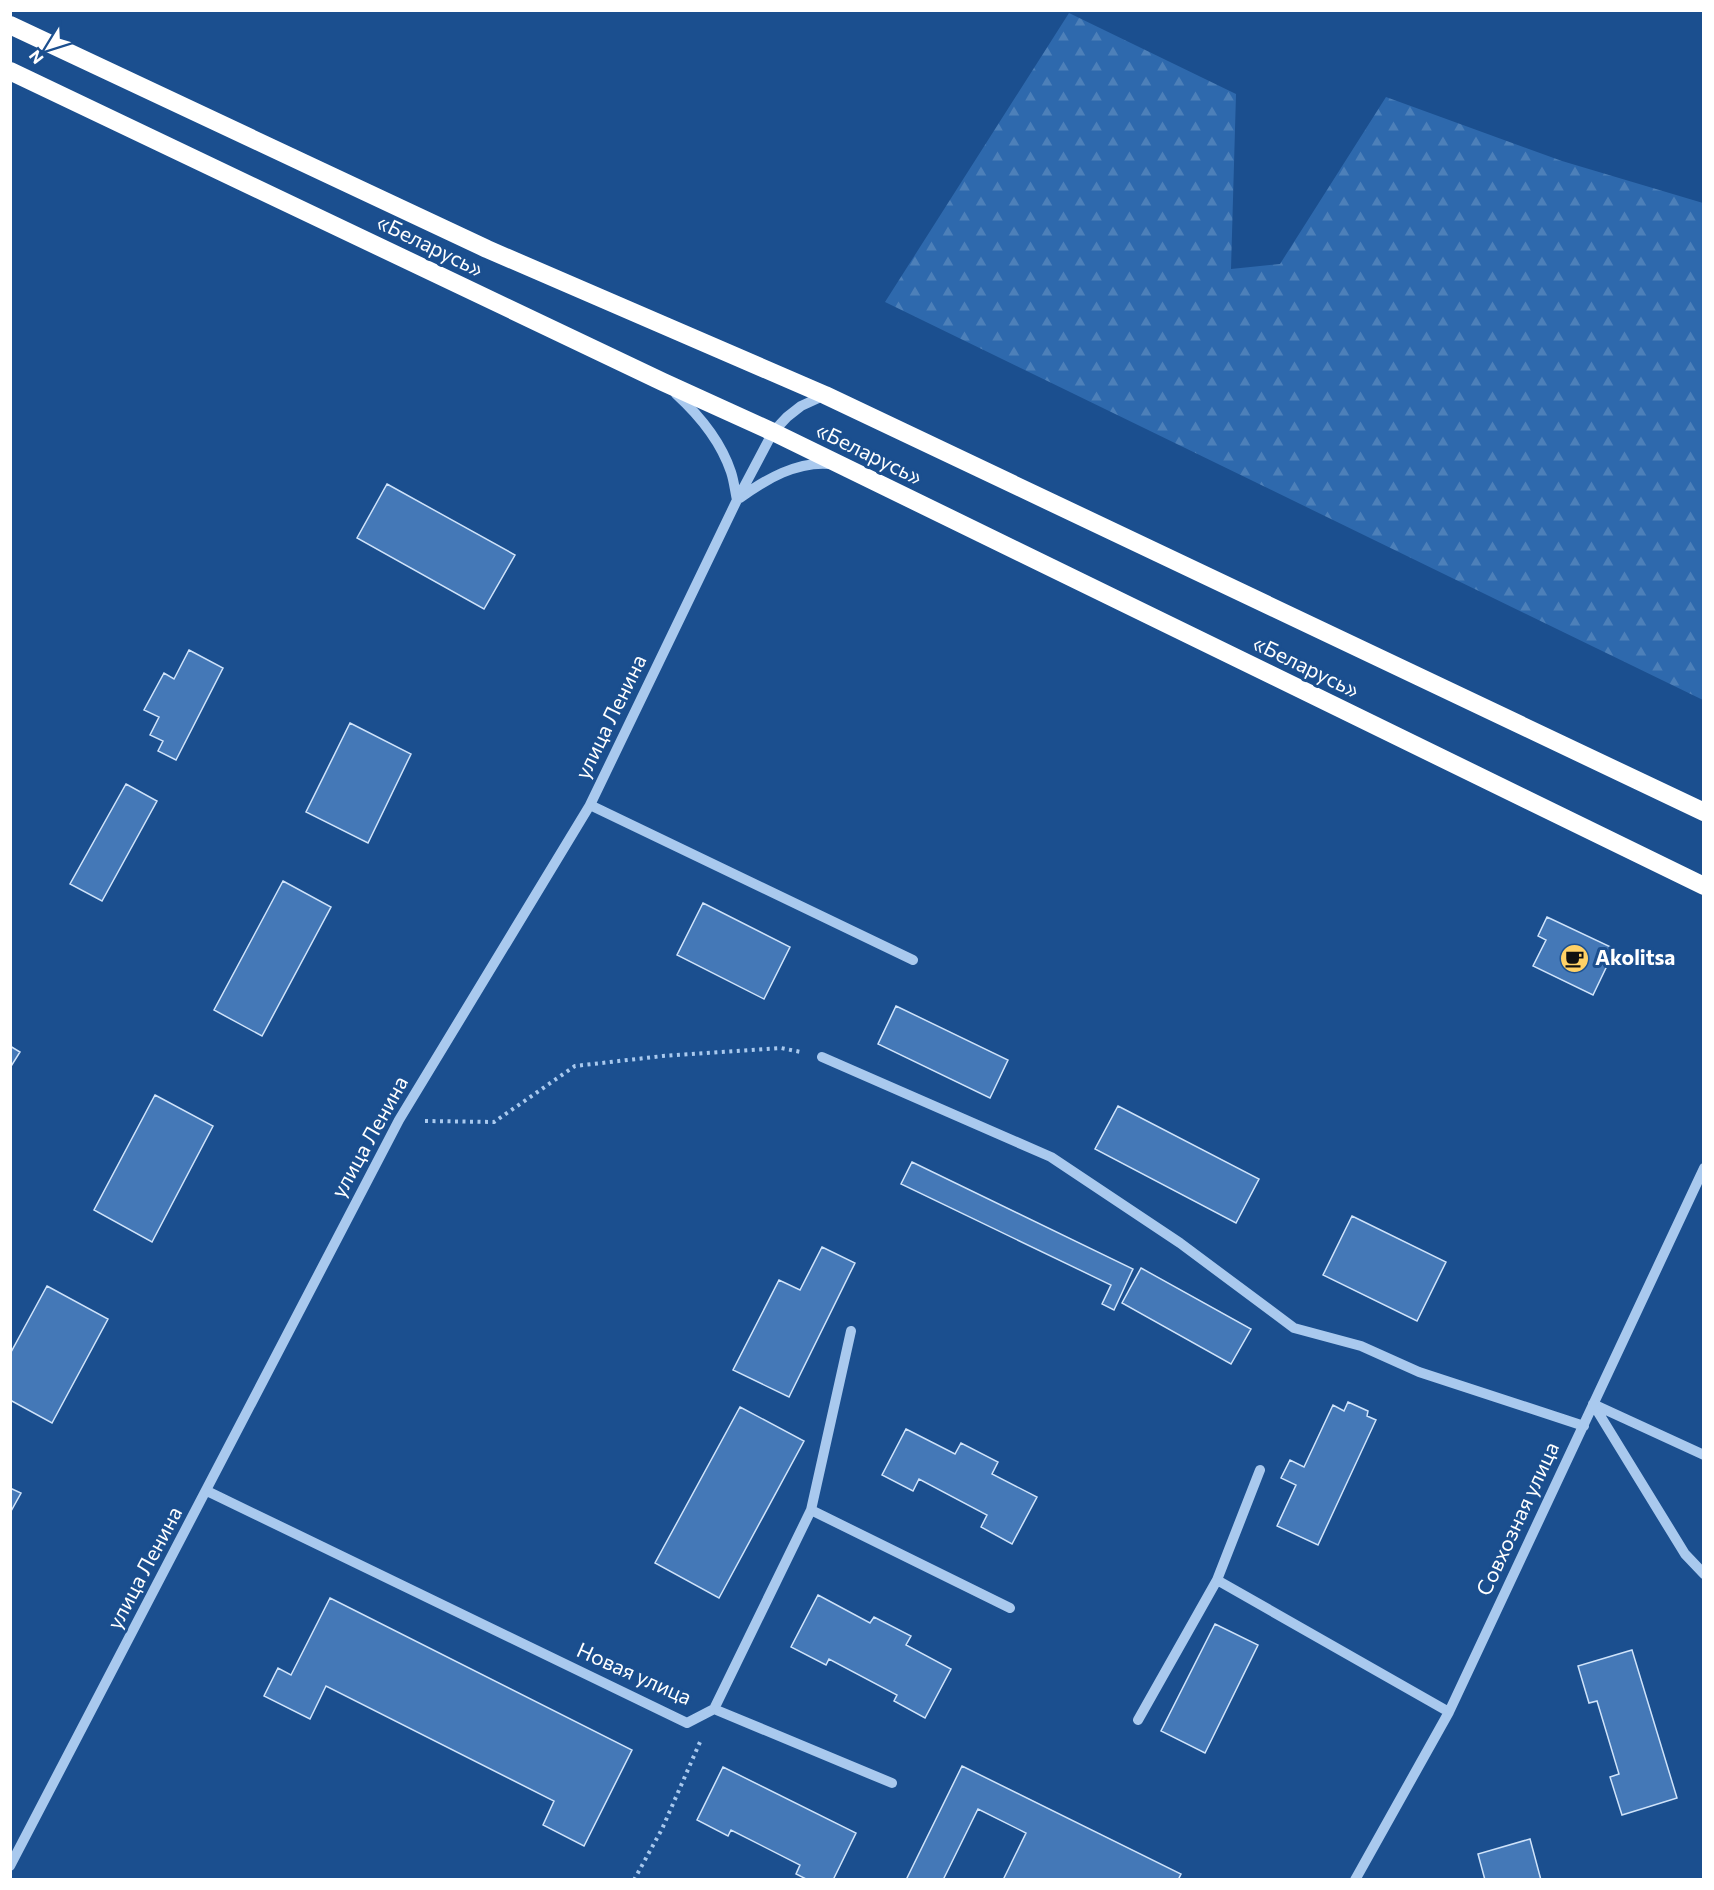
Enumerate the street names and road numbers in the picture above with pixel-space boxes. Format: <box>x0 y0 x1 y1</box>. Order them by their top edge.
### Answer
street label: «Беларусь» <box>374 208 488 281</box>
street label: «Беларусь» <box>813 416 927 489</box>
street label: «Беларусь» <box>1250 629 1364 702</box>
street label: улица Ленина <box>569 650 651 783</box>
street label: улица Ленина <box>325 1071 412 1201</box>
street label: Совхозная улица <box>1470 1438 1563 1599</box>
street label: улица Ленина <box>101 1502 186 1633</box>
street label: Новая улица <box>573 1636 696 1709</box>

